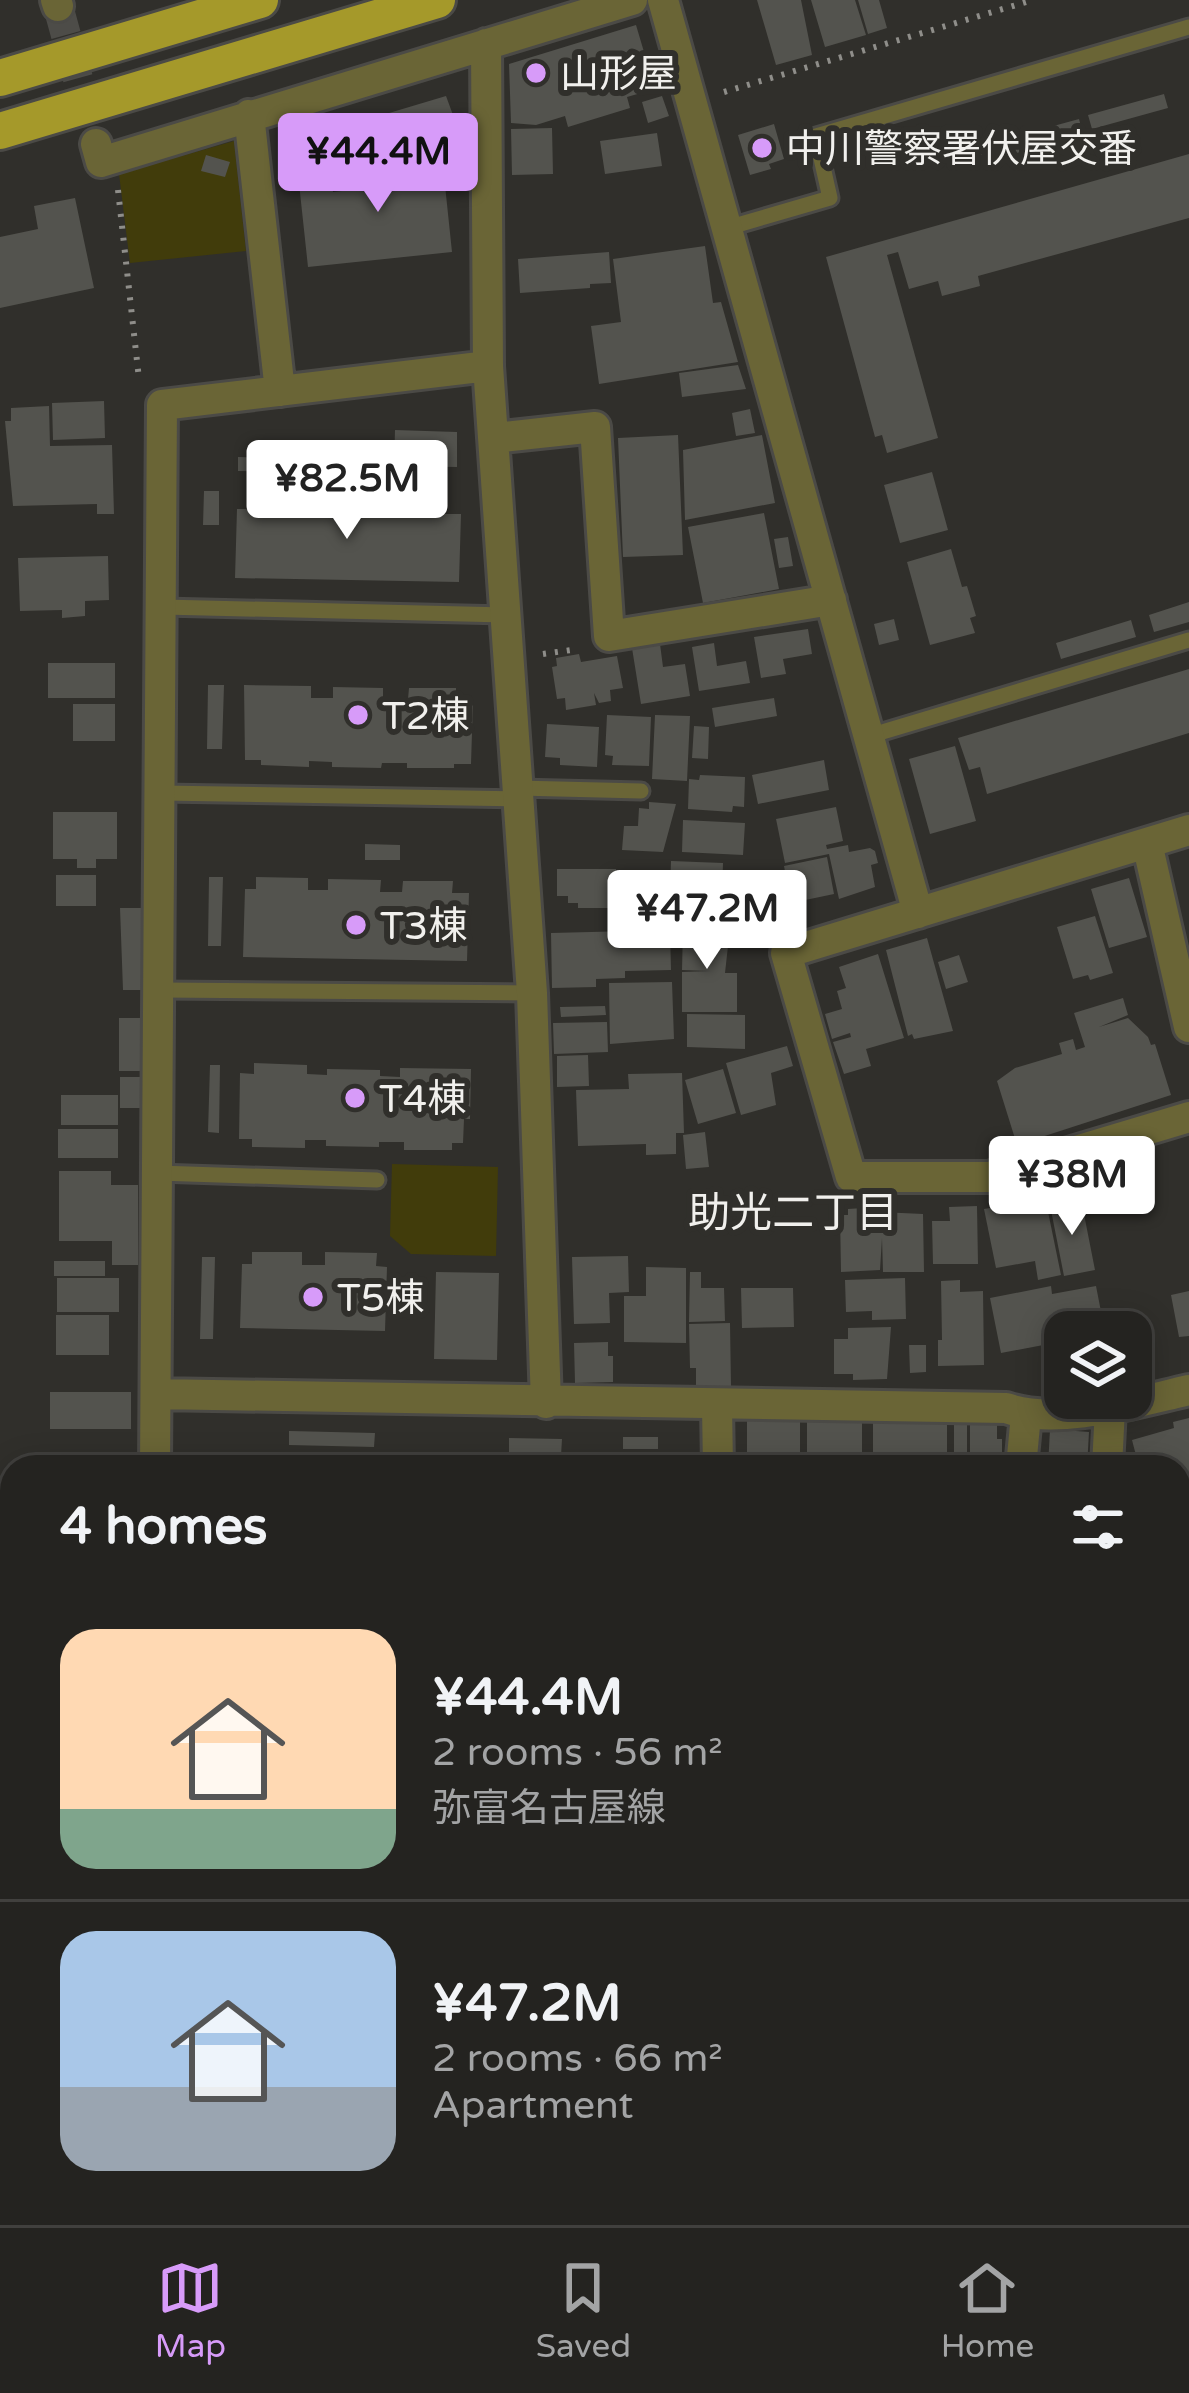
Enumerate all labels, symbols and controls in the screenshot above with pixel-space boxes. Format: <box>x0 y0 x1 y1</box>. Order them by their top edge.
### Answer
place label: 山形屋 <box>560 51 677 98</box>
marker: 山形屋 <box>523 60 549 86</box>
pin: ¥44.4M <box>280 113 476 215</box>
place label: 中川警察署伏屋交番 <box>786 126 1137 173</box>
text: ¥44.4M <box>305 128 451 175</box>
marker: 中川警察署伏屋交番 <box>749 135 775 161</box>
pin: ¥82.5M <box>249 440 445 542</box>
text: ¥82.5M <box>274 455 420 502</box>
place label: T2棟 <box>382 693 469 740</box>
marker: T2棟 <box>345 702 371 728</box>
pin: ¥47.2M <box>609 870 805 972</box>
text: ¥47.2M <box>634 885 780 932</box>
place label: T3棟 <box>380 903 467 950</box>
marker: T3棟 <box>343 912 369 938</box>
place label: T4棟 <box>379 1076 466 1123</box>
marker: T4棟 <box>342 1085 368 1111</box>
pin: ¥38M <box>1001 1136 1143 1238</box>
text: ¥38M <box>1016 1151 1128 1198</box>
district label: 助光二丁目 <box>688 1188 898 1239</box>
place label: T5棟 <box>337 1275 424 1322</box>
marker: T5棟 <box>300 1284 326 1310</box>
map controls <box>1044 1311 1152 1419</box>
button: layers <box>1044 1311 1152 1419</box>
icon: filters <box>1065 1494 1131 1560</box>
text: 4 homes <box>60 1496 268 1558</box>
text: ¥44.4M <box>432 1667 623 1729</box>
icon: home <box>156 1677 300 1821</box>
text: 2 rooms · 56 m² <box>432 1729 723 1776</box>
text: 弥富名古屋線 <box>432 1785 666 1832</box>
text: ¥47.2M <box>432 1973 622 2035</box>
icon: home <box>156 1979 300 2123</box>
text: 2 rooms · 66 m² <box>432 2035 723 2082</box>
text: Apartment <box>432 2082 633 2129</box>
tab: Map <box>155 2255 226 2366</box>
tab: Saved <box>536 2255 631 2366</box>
tab: Home <box>941 2255 1034 2366</box>

